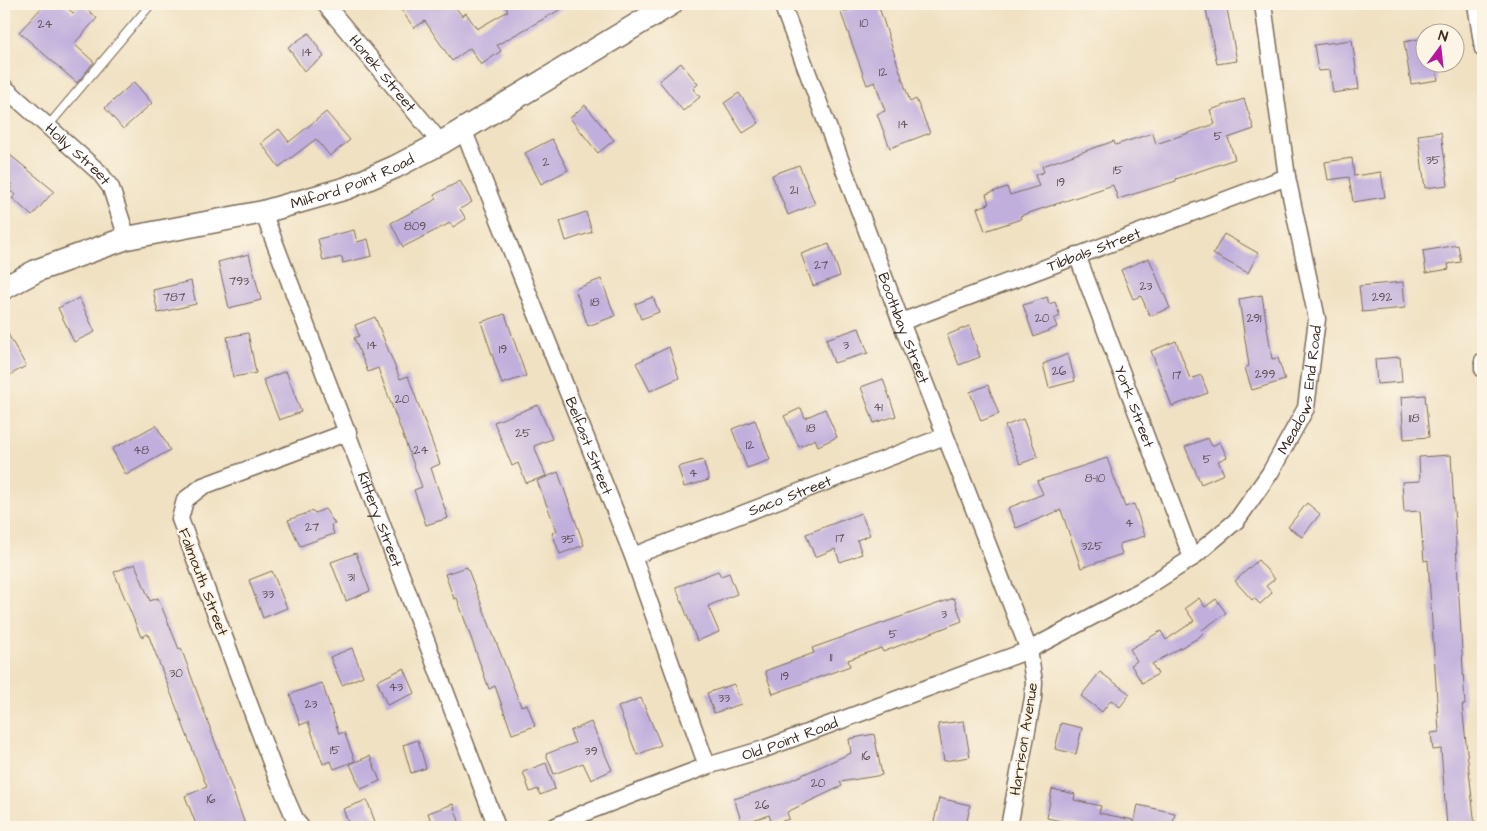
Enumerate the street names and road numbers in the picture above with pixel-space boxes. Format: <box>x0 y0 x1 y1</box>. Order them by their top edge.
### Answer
street label: Honek Street <box>344 30 421 116</box>
street label: Holly Street <box>41 118 116 189</box>
street label: Milford Point Road <box>288 148 418 214</box>
street label: Tibbals Street <box>1044 222 1144 277</box>
street label: Boothbay Street <box>873 269 935 387</box>
street label: Meadows End Road <box>1272 324 1327 458</box>
street label: York Street <box>1109 362 1160 451</box>
street label: Belfast Street <box>560 394 618 498</box>
street label: Kittery Street <box>352 469 408 570</box>
street label: Saco Street <box>745 470 834 521</box>
street label: Falmouth Street <box>173 525 233 639</box>
street label: Harrison Avenue <box>1005 681 1043 797</box>
street label: Old Point Road <box>739 712 841 765</box>

